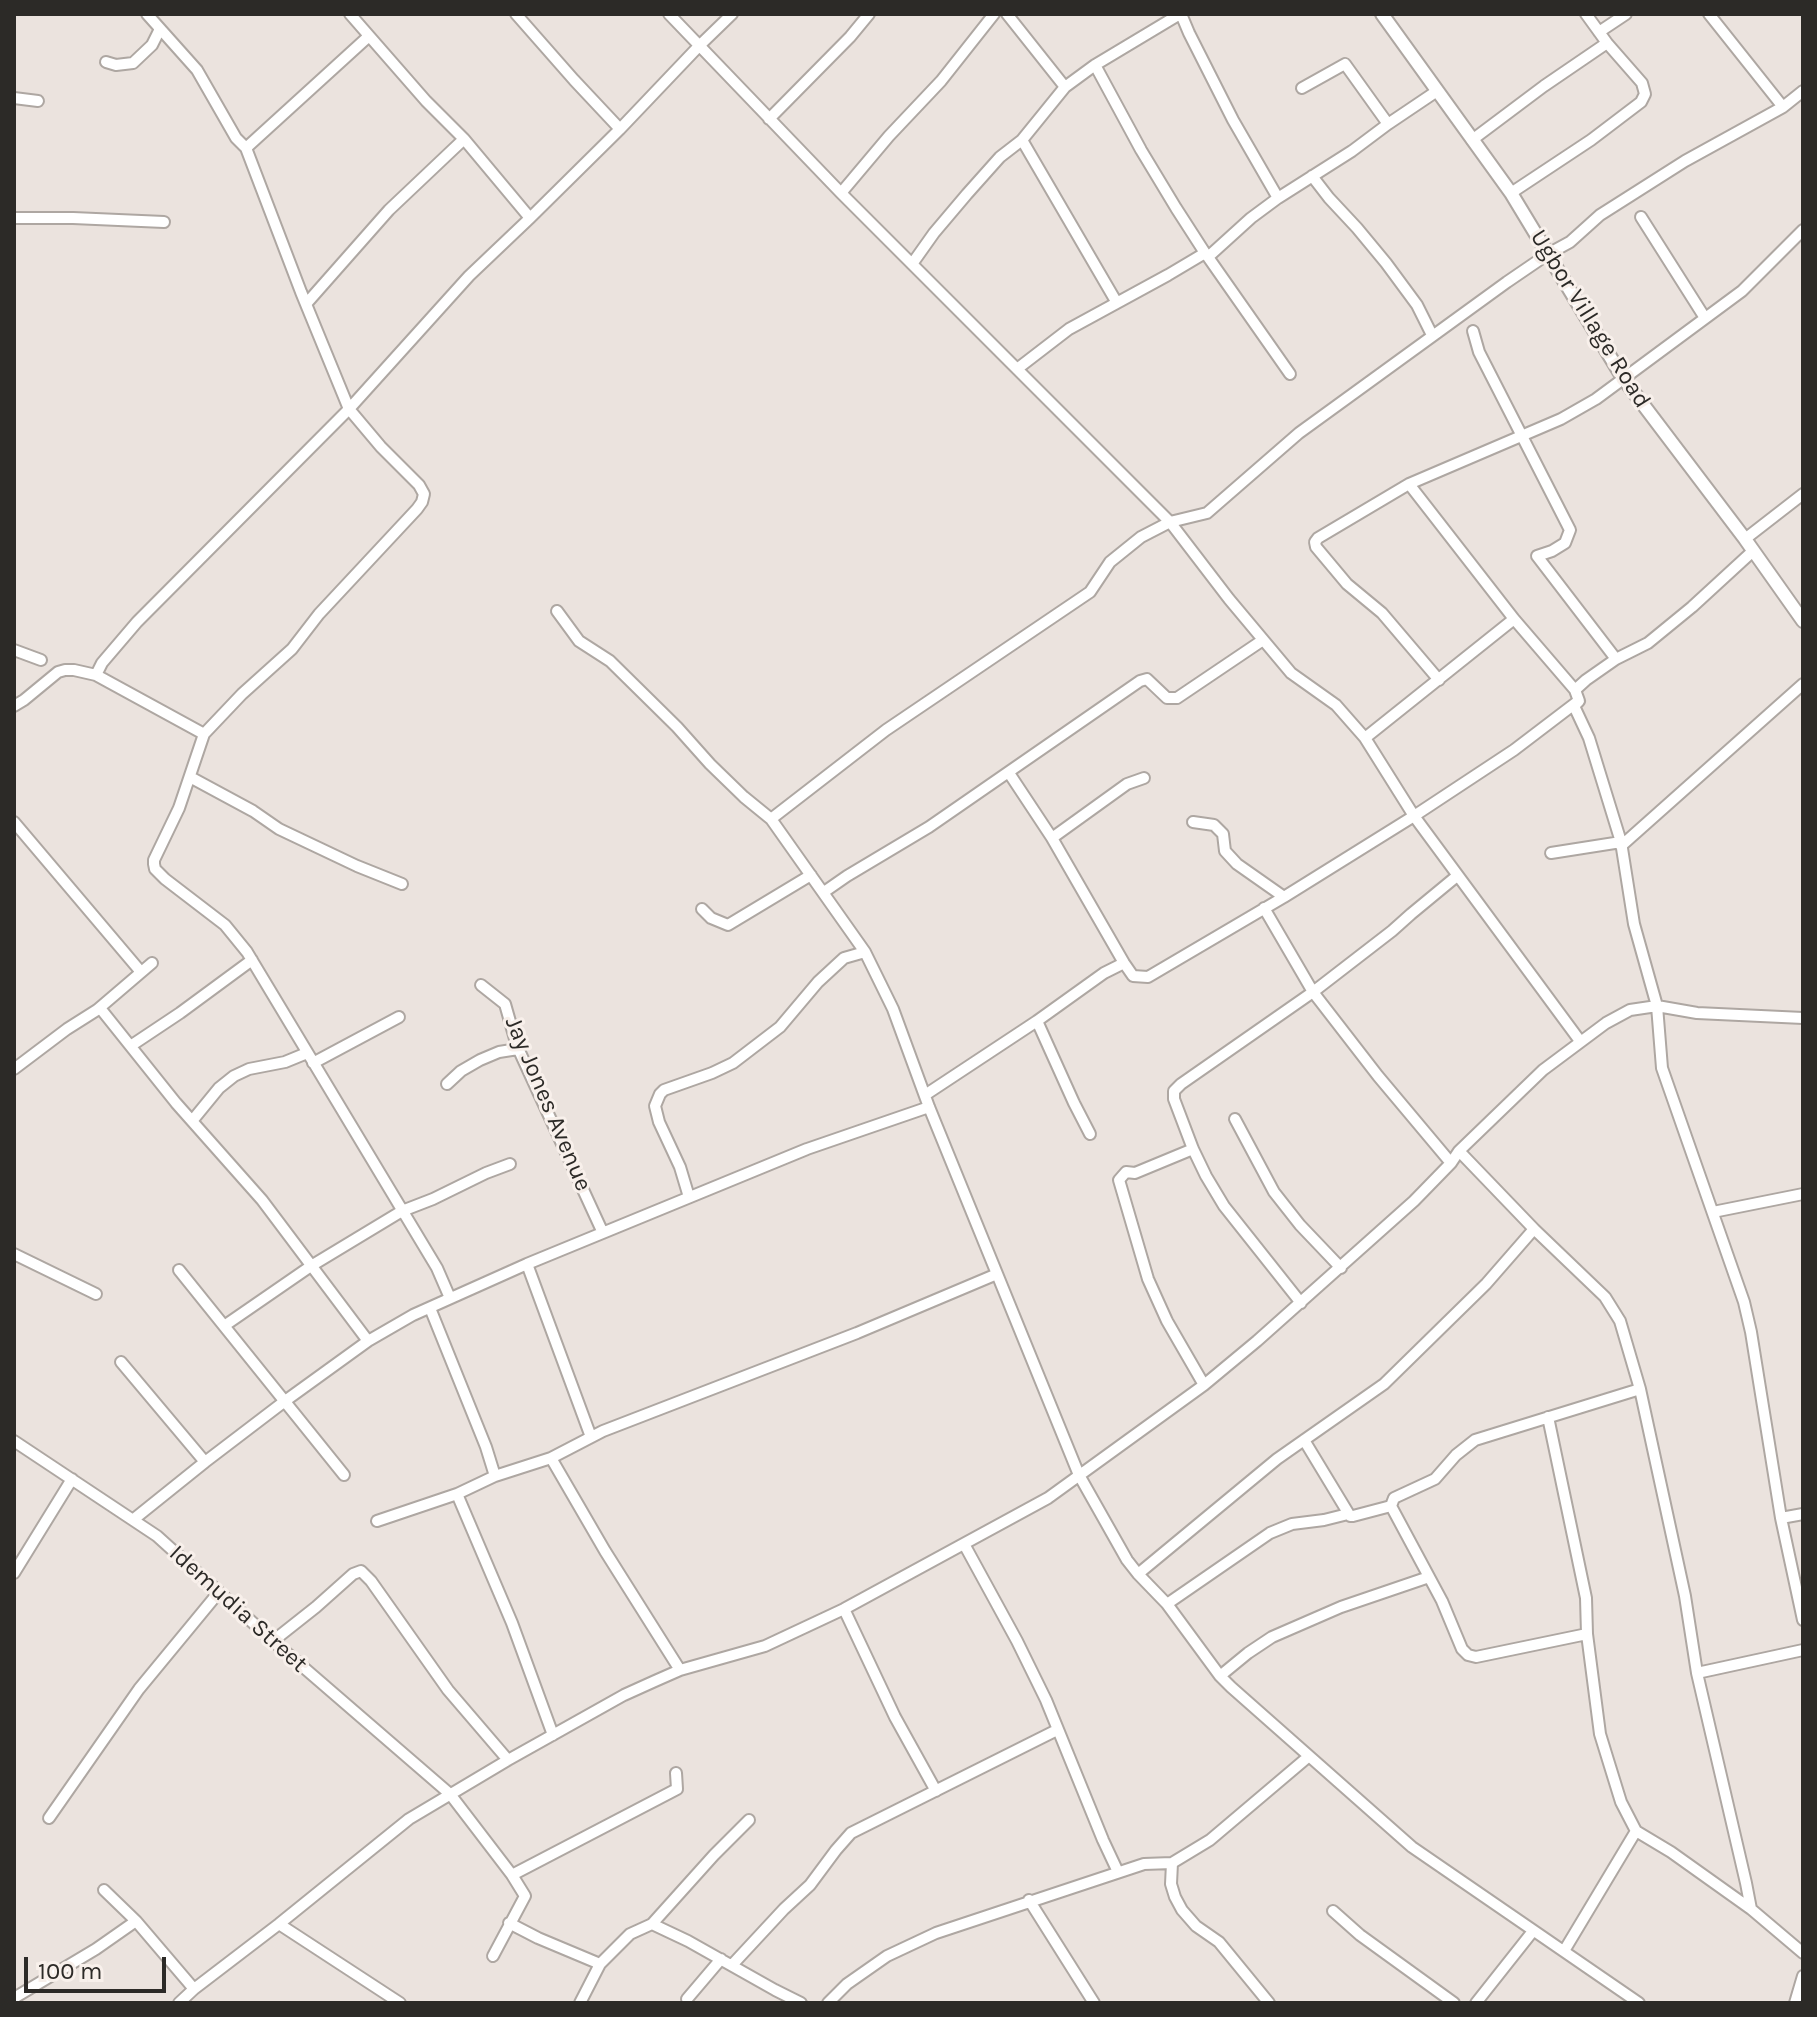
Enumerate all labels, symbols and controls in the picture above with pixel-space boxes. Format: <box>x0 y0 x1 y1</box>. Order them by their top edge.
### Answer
street label: Ugbor Village Road <box>1523 224 1657 414</box>
street label: Jay Jones Avenue <box>498 1012 598 1196</box>
street label: Idemudia Street <box>163 1539 313 1679</box>
scale bar <box>28 1941 170 1991</box>
text: 100 m <box>38 1957 103 1985</box>

